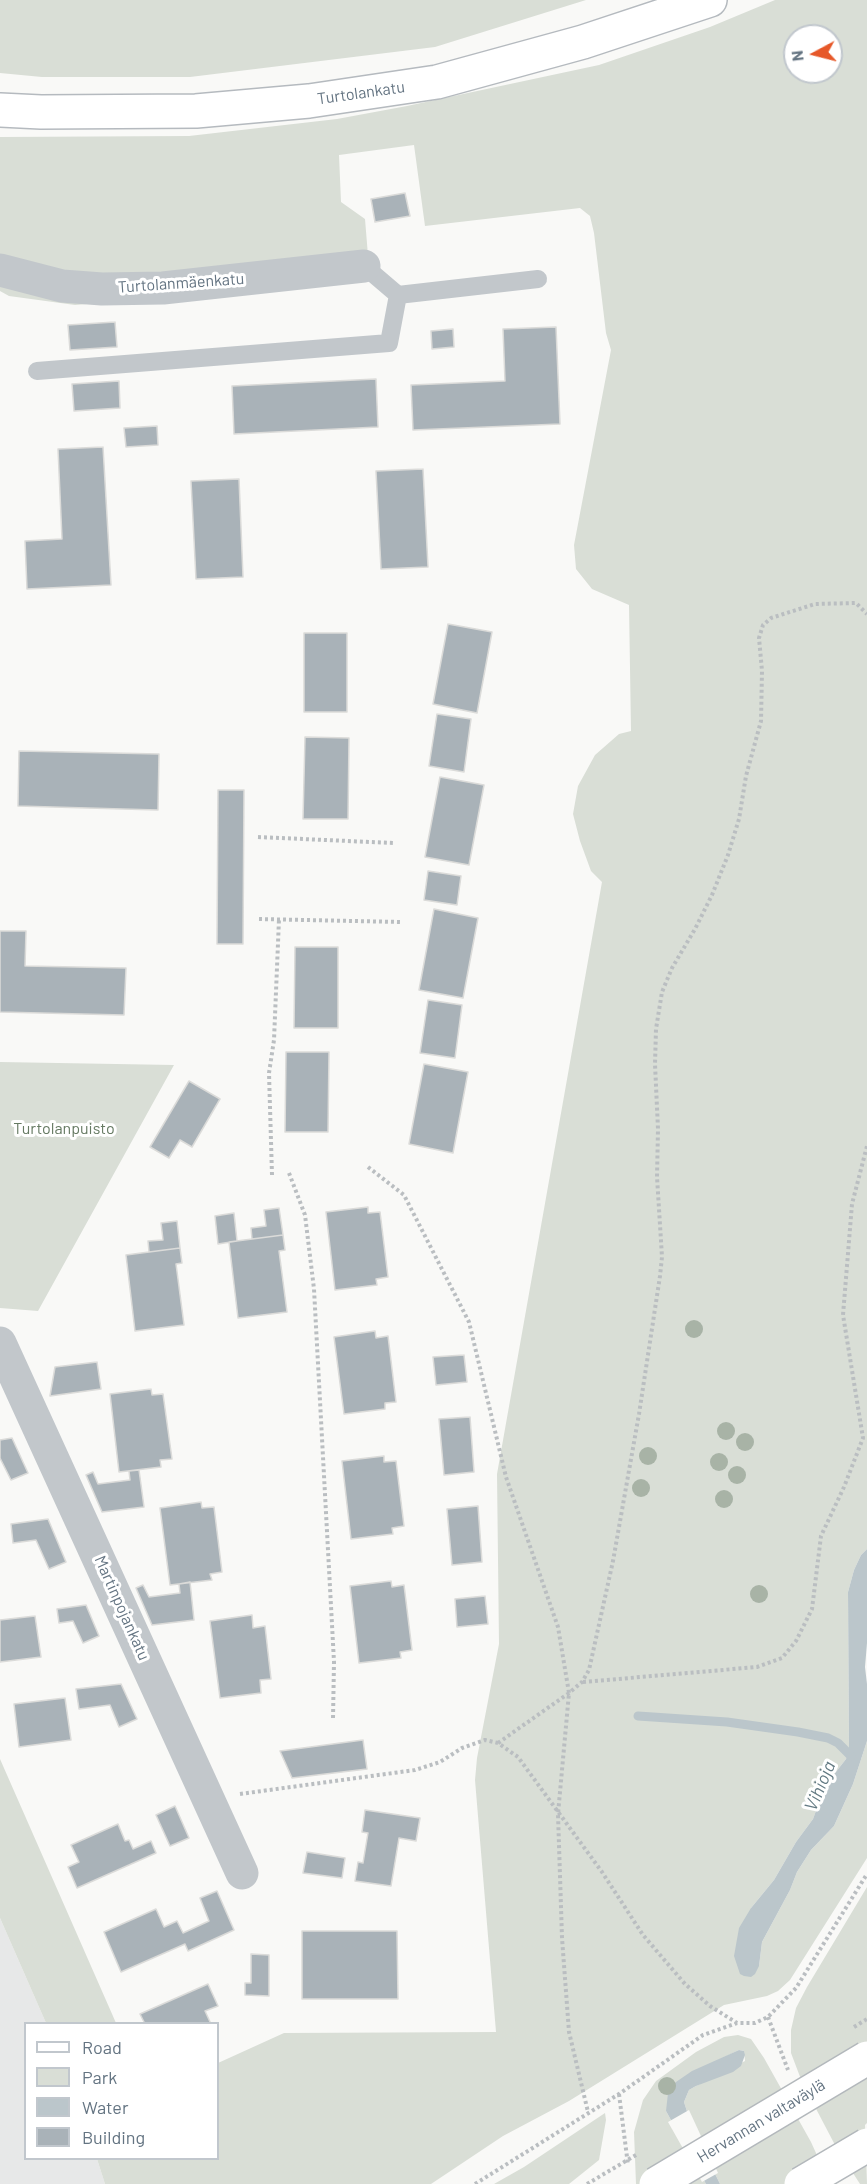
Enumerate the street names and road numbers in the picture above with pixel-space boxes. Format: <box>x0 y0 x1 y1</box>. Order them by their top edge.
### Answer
street label: Turtolankatu <box>316 77 406 109</box>
street label: Turtolanmäenkatu <box>117 269 245 297</box>
street label: Martinpojankatu <box>90 1553 154 1663</box>
street label: Hervannan valtaväylä <box>693 2075 829 2167</box>

